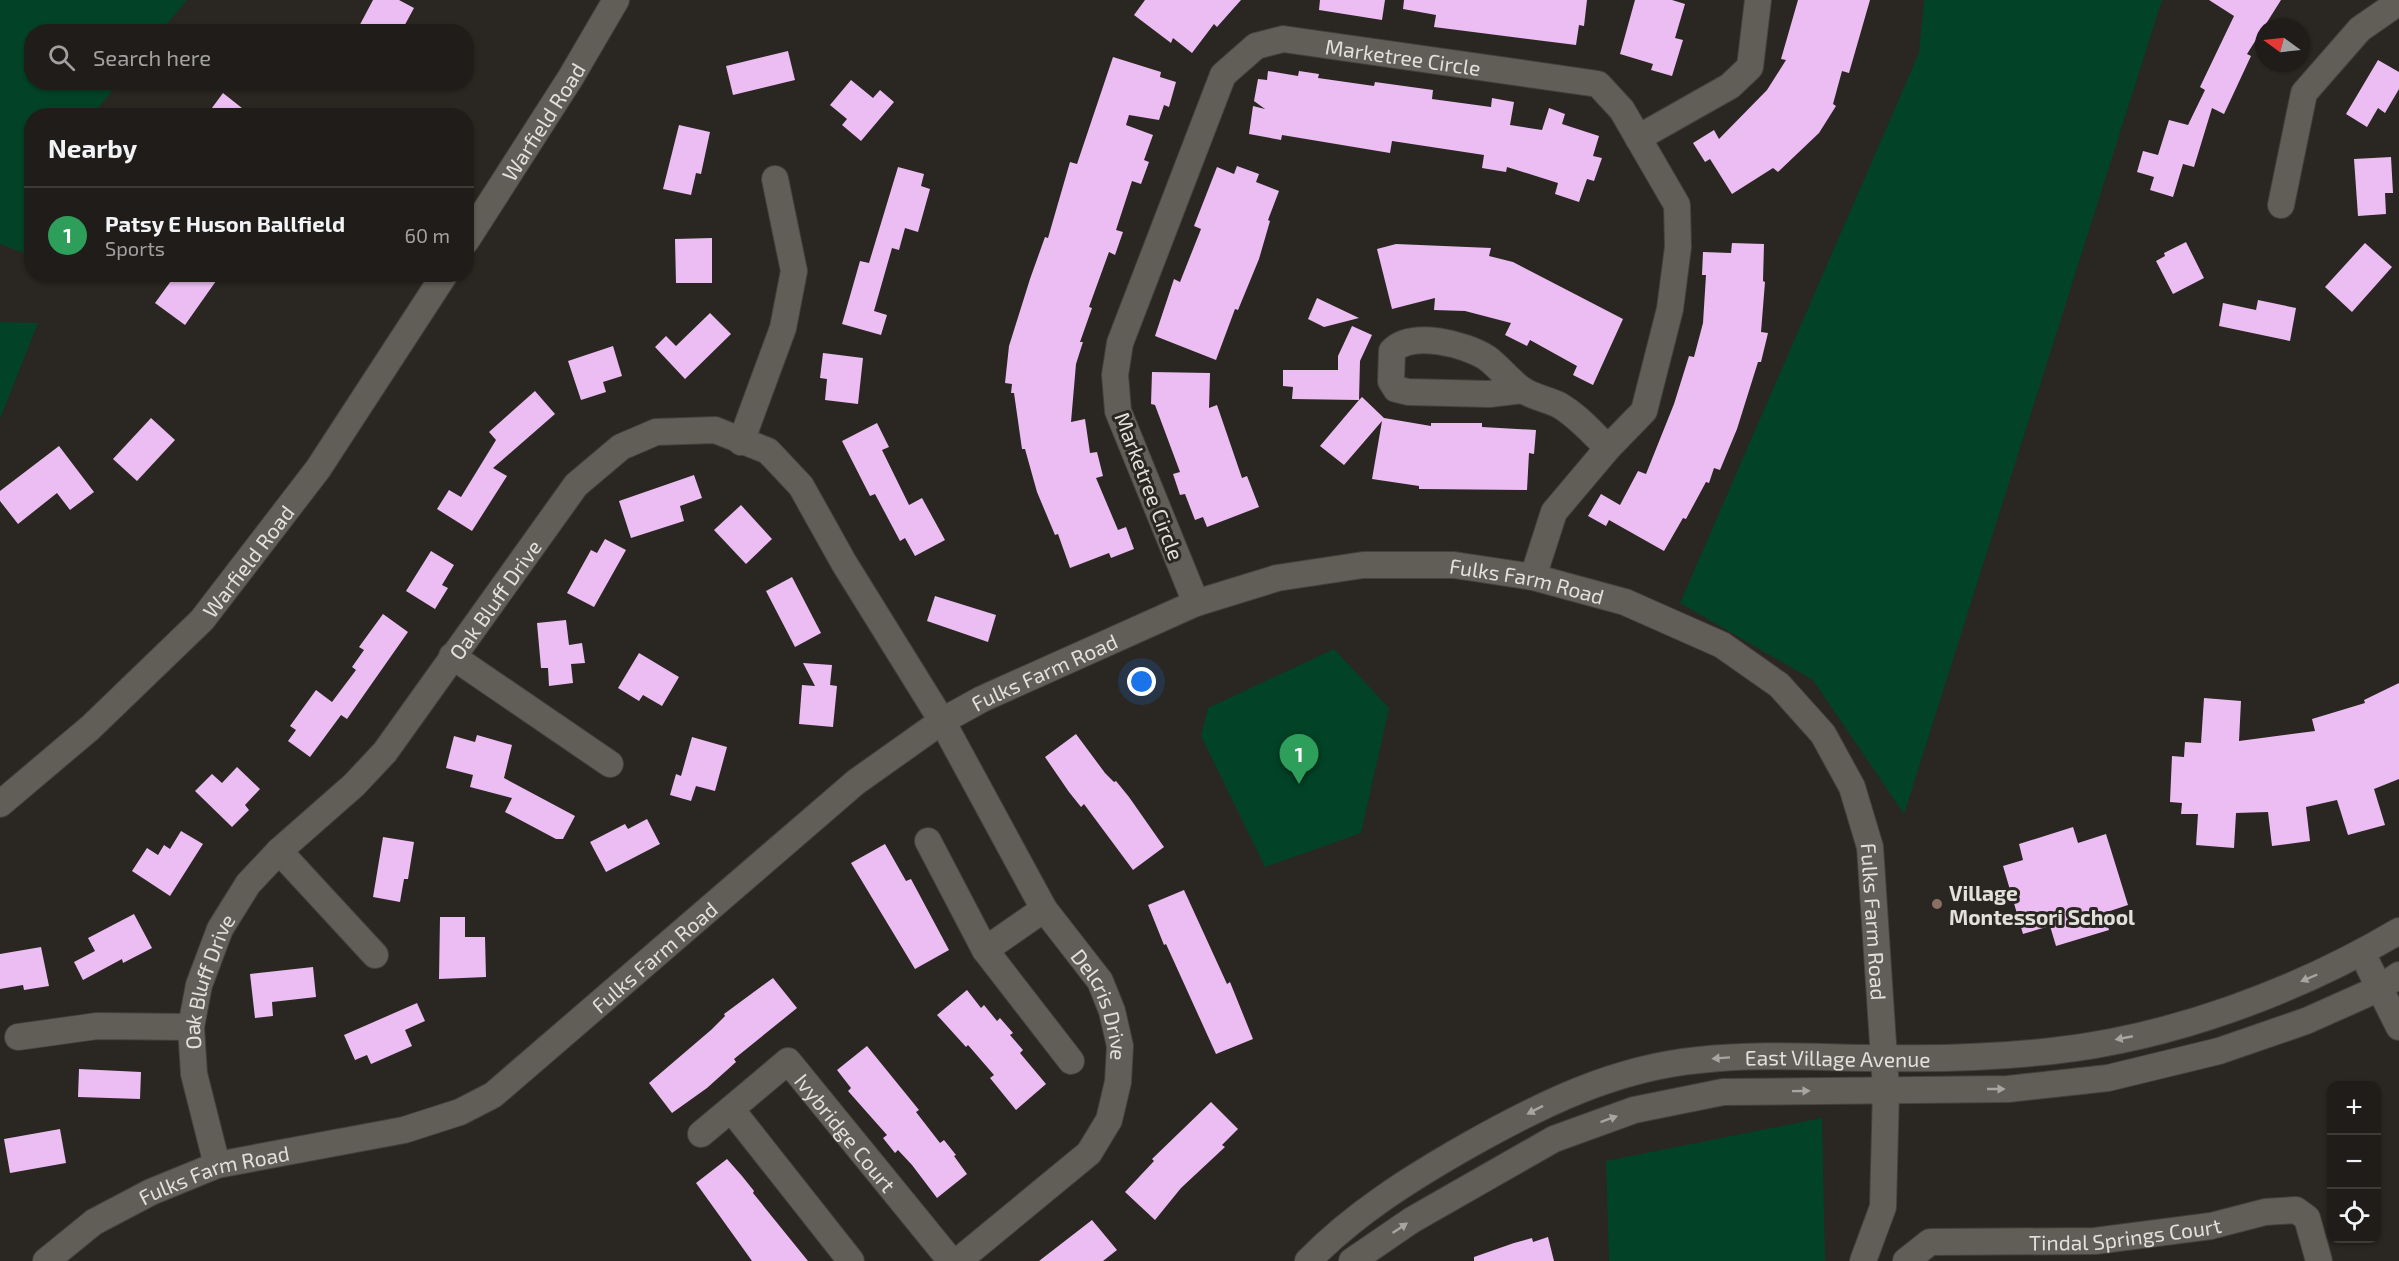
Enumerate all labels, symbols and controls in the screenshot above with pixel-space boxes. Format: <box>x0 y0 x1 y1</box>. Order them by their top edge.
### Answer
north arrow <box>2255 18 2309 72</box>
search box <box>24 24 474 90</box>
street label: Marketree Circle <box>1324 33 1482 80</box>
icon: search <box>45 41 78 74</box>
text: Search here <box>93 44 211 70</box>
street label: Warfield Road <box>496 58 589 185</box>
text: Nearby <box>48 132 137 163</box>
text: Patsy E Huson Ballfield <box>105 210 345 236</box>
text: 1 <box>63 223 72 247</box>
text: 60 m <box>405 223 450 247</box>
text: Sports <box>105 236 165 260</box>
street label: Marketree Circle <box>1110 408 1190 564</box>
street label: Warfield Road <box>196 500 298 622</box>
street label: Oak Bluff Drive <box>443 534 546 664</box>
street label: Fulks Farm Road <box>1448 552 1607 608</box>
street label: Fulks Farm Road <box>966 628 1121 715</box>
your location <box>1127 667 1156 696</box>
pin: 1 <box>1280 734 1318 784</box>
street label: Fulks Farm Road <box>1857 842 1893 1001</box>
place label: Village Montessori School <box>1949 880 2135 929</box>
street label: Fulks Farm Road <box>586 895 722 1017</box>
marker: Village Montessori School <box>1930 897 1944 911</box>
street label: Oak Bluff Drive <box>178 909 239 1050</box>
street label: Delcris Drive <box>1067 943 1133 1061</box>
one-way arrow <box>2300 973 2318 983</box>
one-way arrow <box>2114 1034 2133 1043</box>
street label: East Village Avenue <box>1745 1044 1931 1071</box>
one-way arrow <box>1711 1054 1730 1063</box>
street label: Ivybridge Court <box>790 1068 902 1196</box>
map controls <box>2327 1081 2381 1243</box>
button: + <box>2327 1081 2381 1135</box>
one-way arrow <box>1987 1084 2006 1094</box>
one-way arrow <box>1792 1086 1811 1096</box>
one-way arrow <box>1526 1105 1543 1115</box>
one-way arrow <box>1601 1113 1619 1123</box>
button: − <box>2327 1135 2381 1189</box>
street label: Fulks Farm Road <box>134 1139 291 1209</box>
button: locate <box>2327 1189 2381 1243</box>
street label: Tindal Springs Court <box>2029 1211 2224 1254</box>
one-way arrow <box>1392 1223 1408 1234</box>

